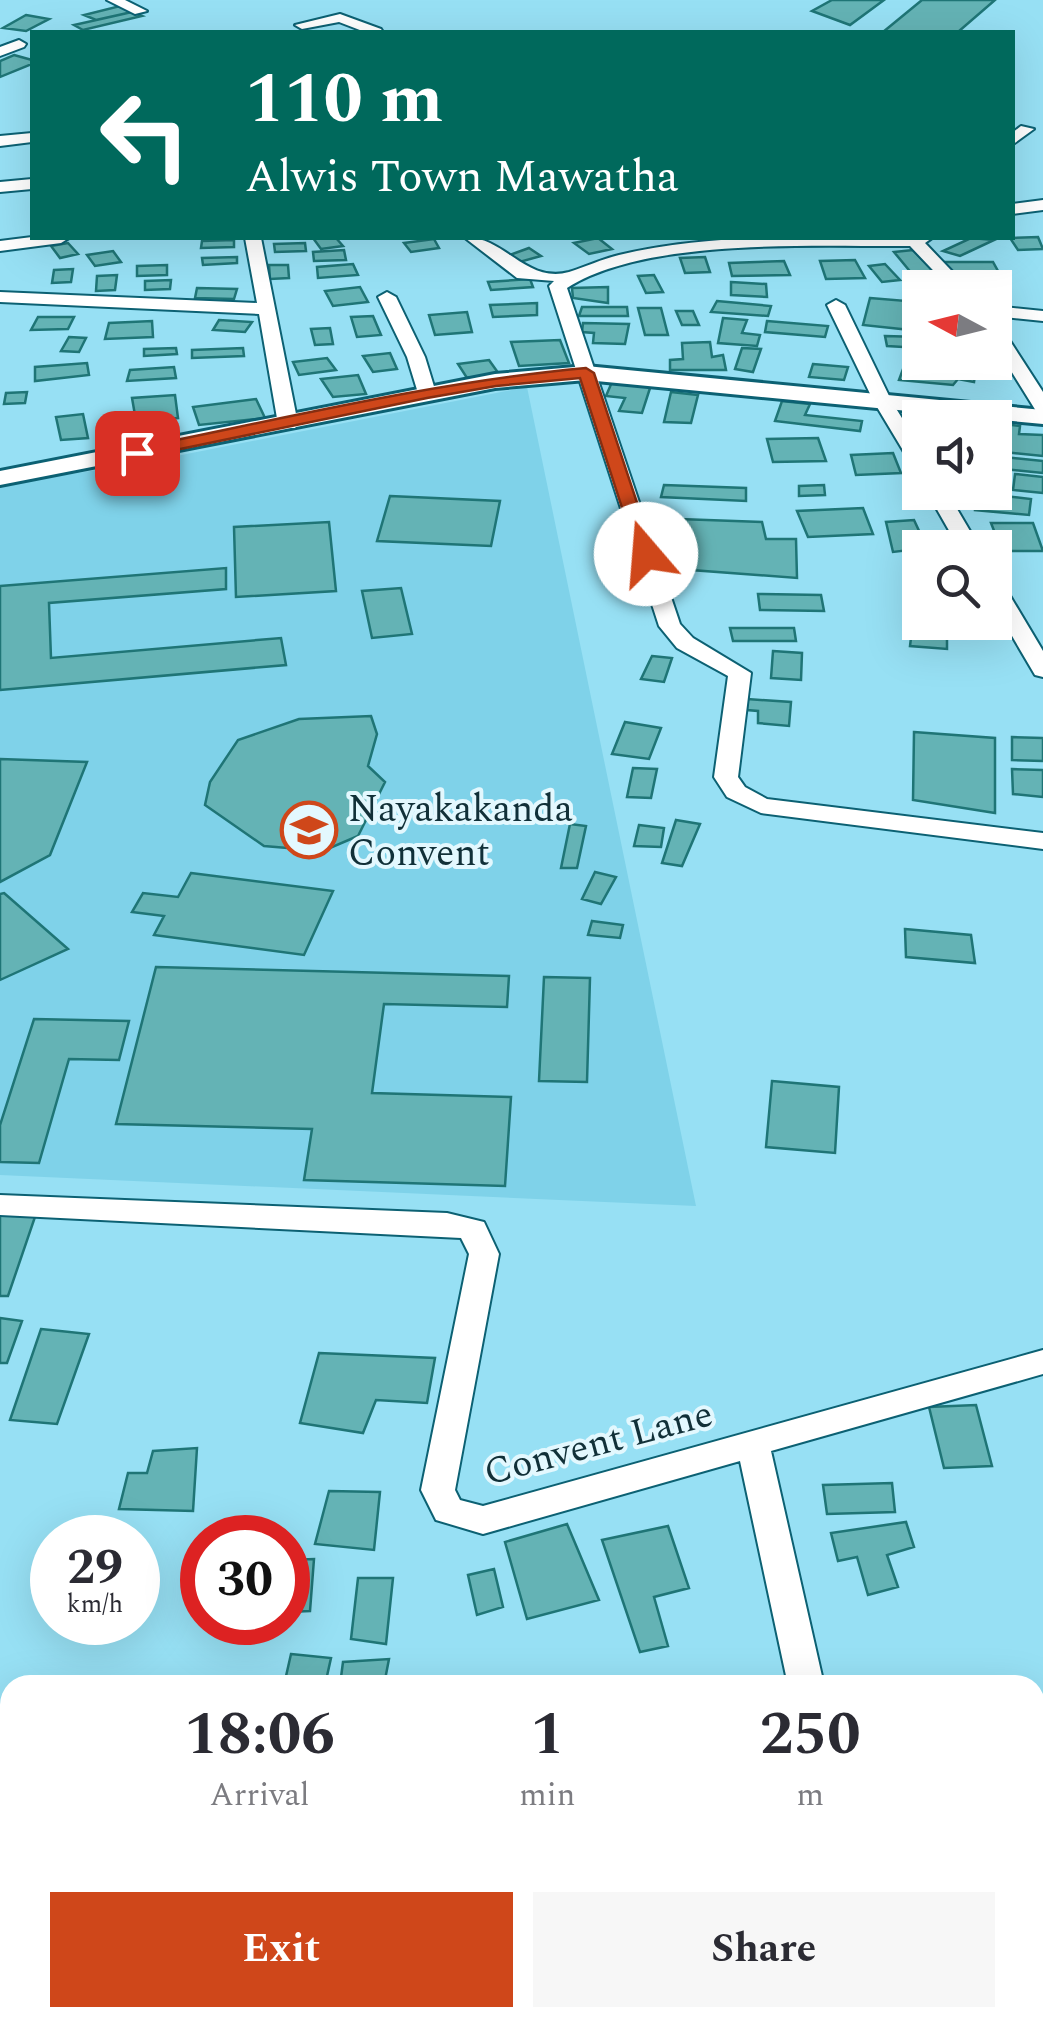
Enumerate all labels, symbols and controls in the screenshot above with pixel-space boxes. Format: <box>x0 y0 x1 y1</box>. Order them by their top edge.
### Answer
text: 110 m <box>245 47 443 153</box>
icon: left <box>80 70 210 200</box>
text: Alwis Town Mawatha <box>245 143 679 212</box>
north arrow <box>902 270 1012 380</box>
map controls <box>902 270 1012 640</box>
button: sound <box>902 400 1012 510</box>
pin <box>95 411 180 496</box>
icon: arrive <box>110 426 165 481</box>
position arrow <box>594 502 698 606</box>
button: search <box>902 530 1012 640</box>
place label: Nayakakanda Convent <box>348 781 574 883</box>
school or university icon: Nayakakanda Convent <box>279 800 339 860</box>
street label: Convent Lane <box>478 1386 719 1502</box>
speed limit sign: 30 <box>180 1515 310 1645</box>
text: 29 <box>67 1530 123 1606</box>
text: km/h <box>67 1586 123 1624</box>
text: 18:06 <box>184 1689 335 1781</box>
text: 1 <box>531 1689 564 1781</box>
text: 250 <box>760 1689 861 1781</box>
text: Arrival <box>210 1771 310 1820</box>
text: min <box>519 1771 575 1820</box>
text: m <box>796 1771 824 1820</box>
button: Exit <box>50 1892 513 2007</box>
button: Share <box>533 1892 995 2007</box>

